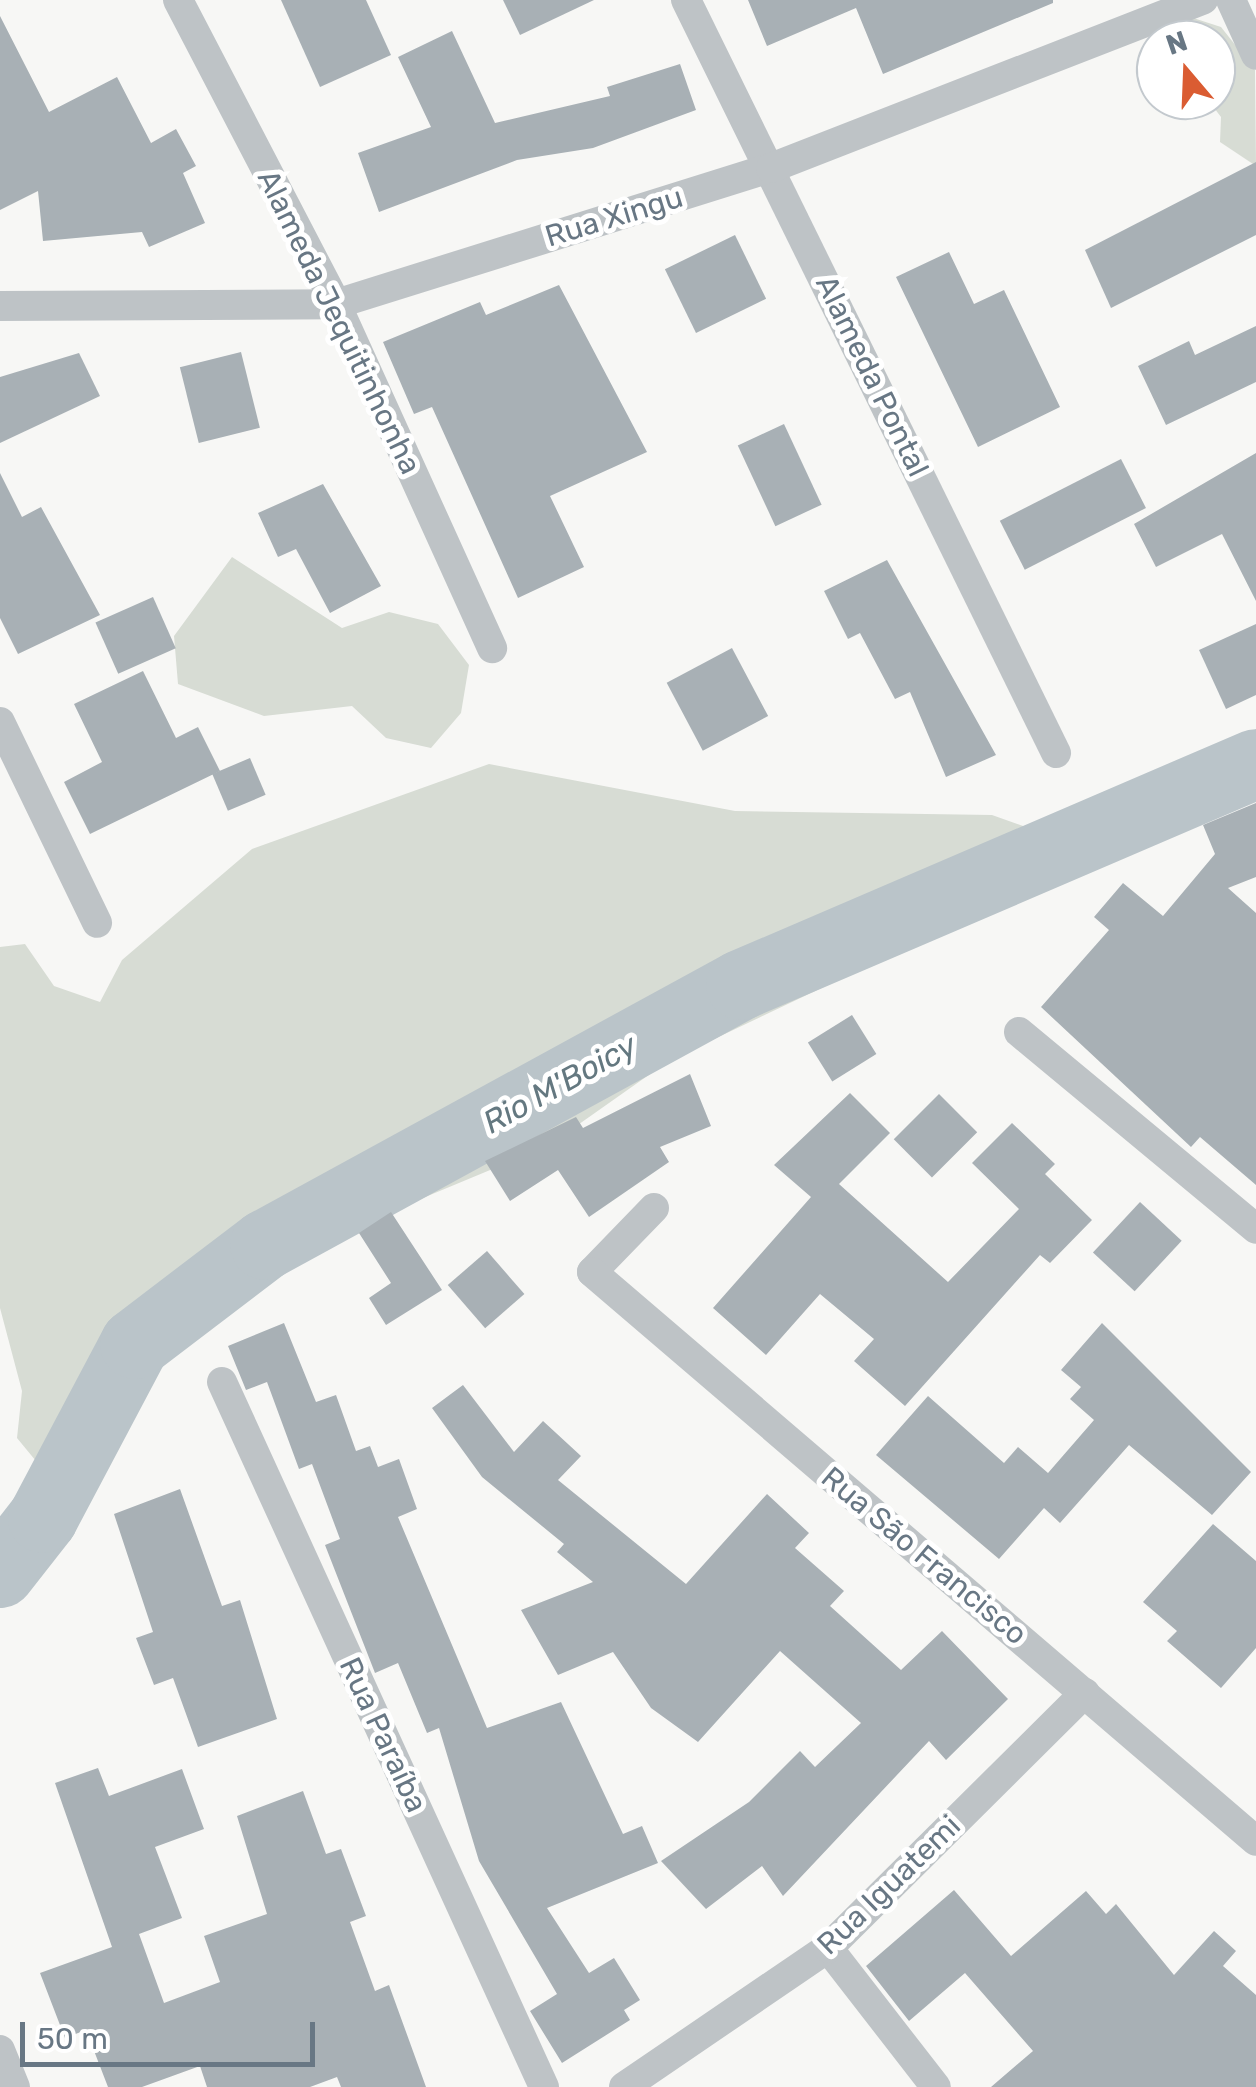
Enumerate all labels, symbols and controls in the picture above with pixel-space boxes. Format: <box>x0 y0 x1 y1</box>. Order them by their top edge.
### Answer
north arrow <box>1136 20 1236 120</box>
text: N <box>1162 24 1192 62</box>
street label: Alameda Jequitinhonha <box>250 164 428 480</box>
street label: Rua Xingu <box>541 179 687 255</box>
street label: Alameda Pontal <box>808 270 936 482</box>
water label: Rio M'Boicy <box>476 1026 644 1142</box>
street label: Rua São Francisco <box>814 1460 1034 1652</box>
street label: Rua Paraíba <box>331 1652 435 1818</box>
street label: Rua Iguatemi <box>810 1808 968 1962</box>
scale bar <box>25 2002 320 2064</box>
text: 50 m <box>37 2021 108 2057</box>

